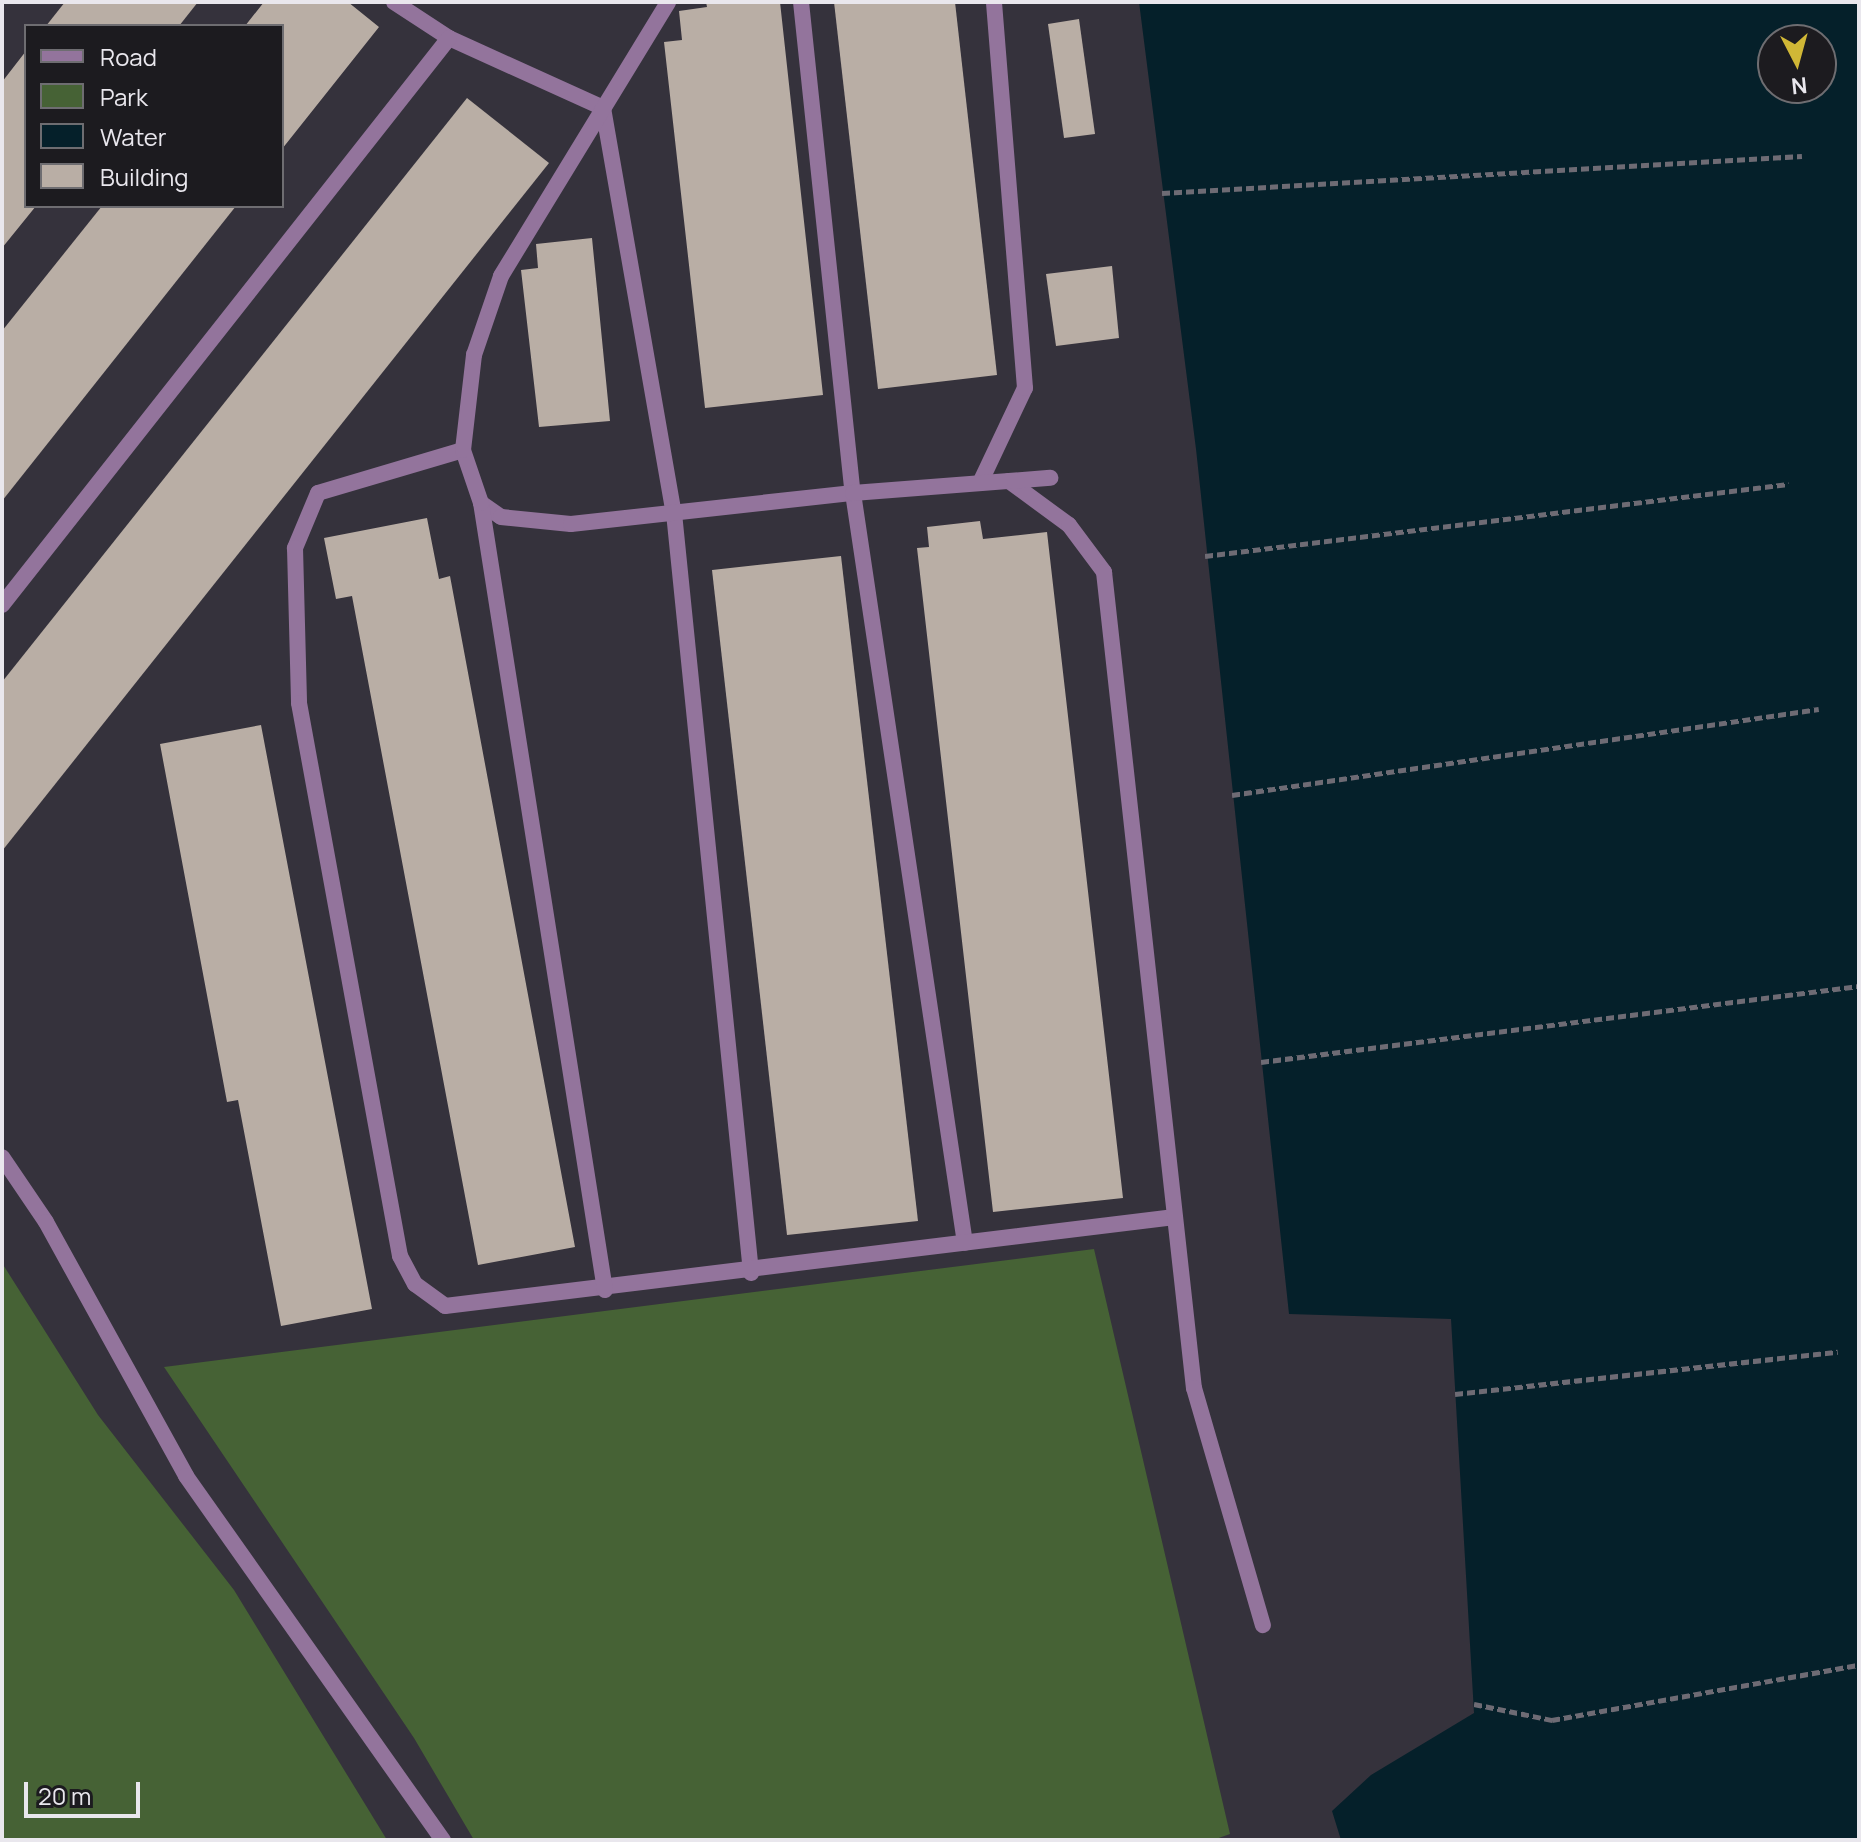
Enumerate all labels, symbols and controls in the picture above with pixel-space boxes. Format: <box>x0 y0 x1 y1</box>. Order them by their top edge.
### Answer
legend <box>24 24 284 208</box>
north arrow <box>1757 24 1837 104</box>
text: Road <box>100 40 157 73</box>
text: N <box>1790 70 1809 102</box>
text: Park <box>100 80 148 113</box>
text: Water <box>100 120 167 153</box>
text: Building <box>100 160 188 193</box>
scale bar <box>28 1766 144 1816</box>
text: 20 m <box>38 1779 91 1812</box>

